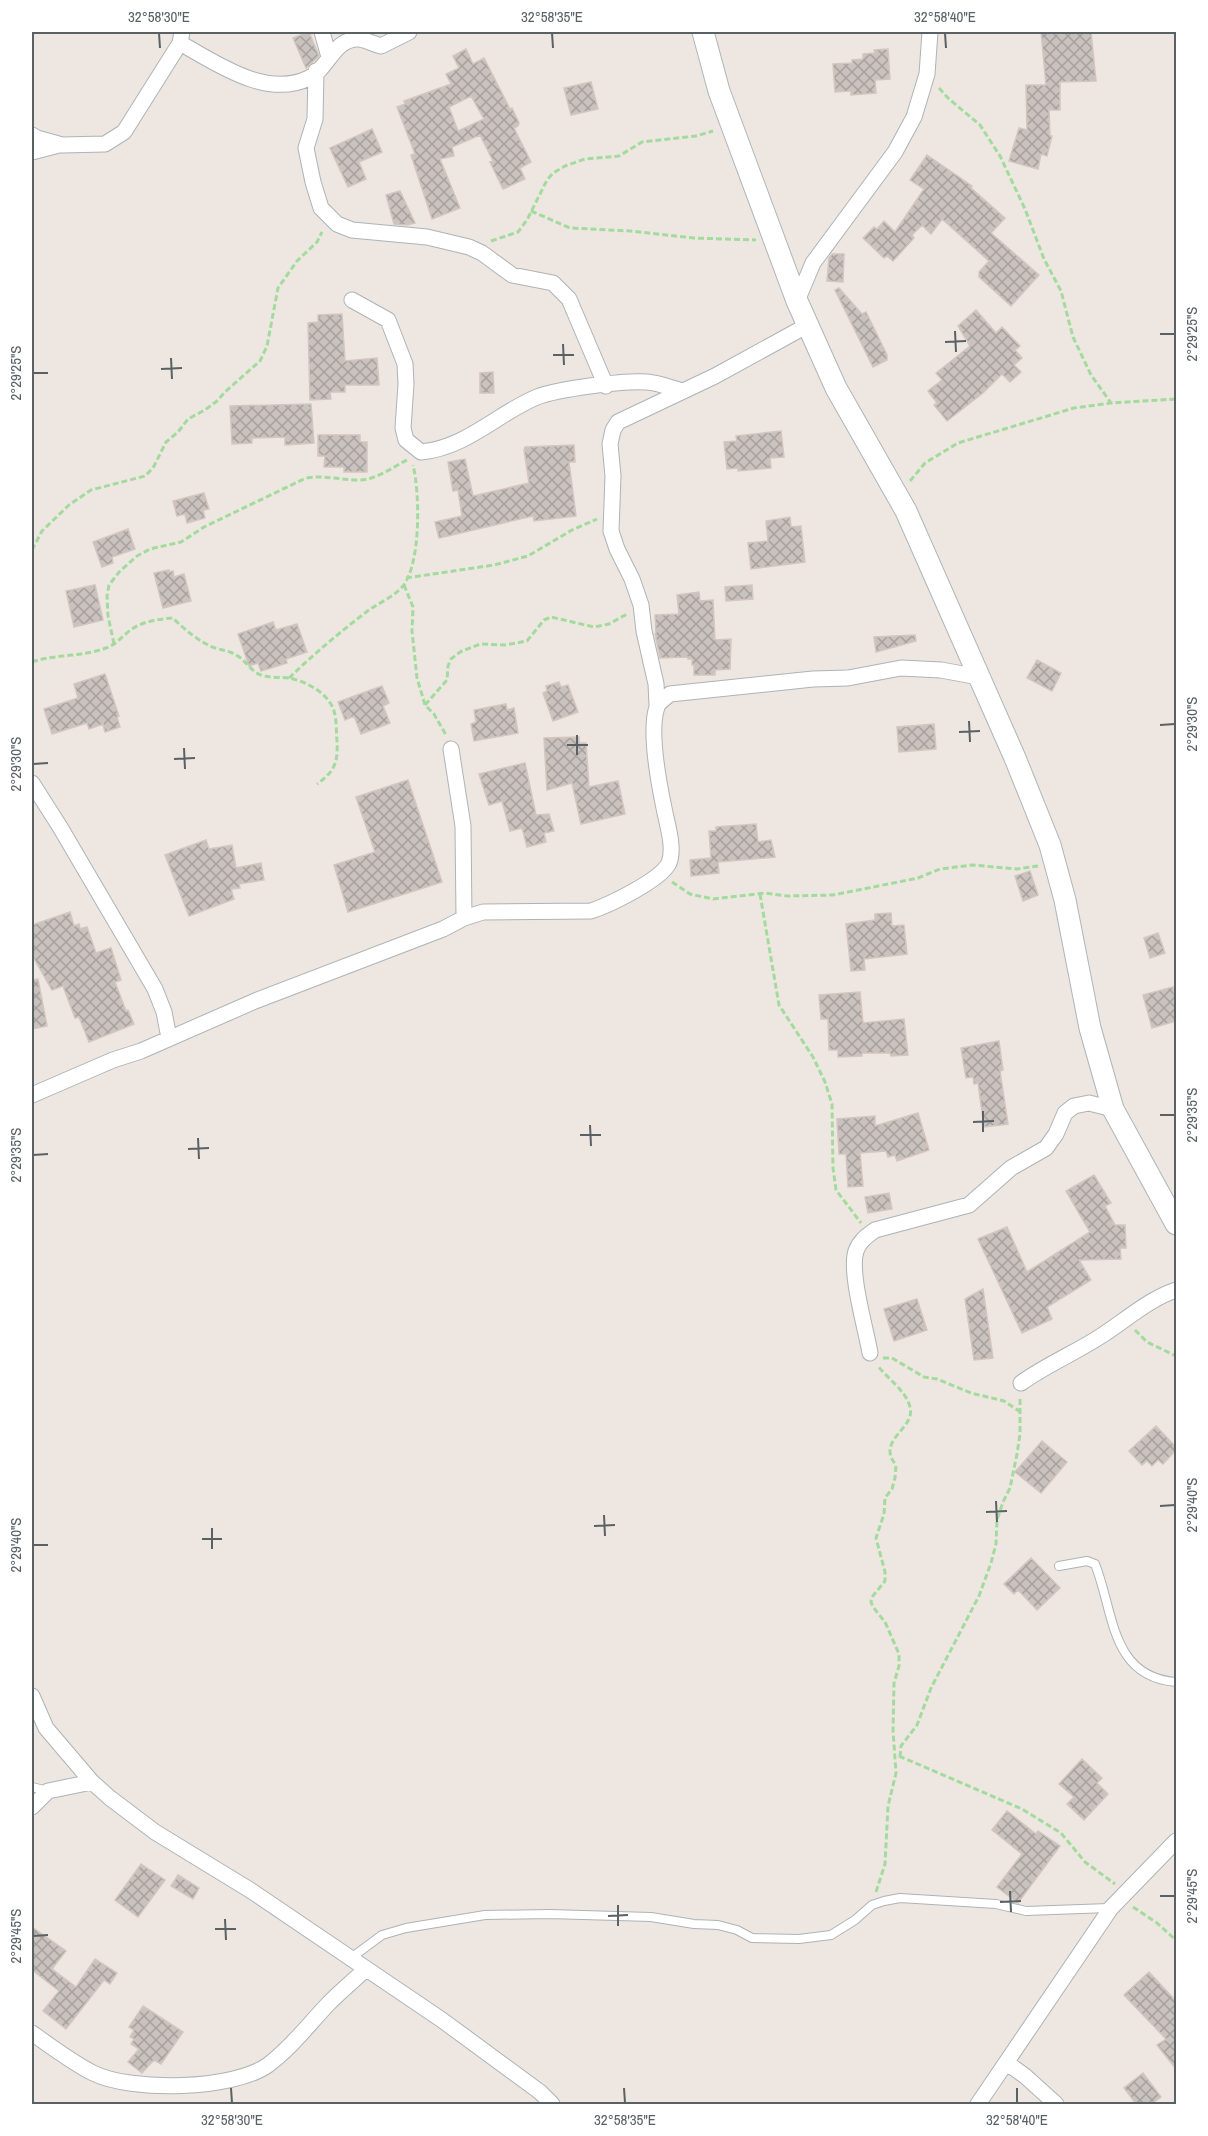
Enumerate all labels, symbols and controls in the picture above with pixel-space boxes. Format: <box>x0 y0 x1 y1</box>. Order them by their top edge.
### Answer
text: 32°58'30"E <box>128 6 190 27</box>
text: 32°58'35"E <box>521 6 583 27</box>
text: 32°58'40"E <box>914 6 976 27</box>
text: 2°29'25"S <box>1181 306 1202 362</box>
text: 2°29'25"S <box>5 345 26 401</box>
text: 2°29'30"S <box>1181 696 1202 752</box>
text: 2°29'30"S <box>5 736 26 792</box>
text: 2°29'35"S <box>1181 1087 1202 1143</box>
text: 2°29'35"S <box>5 1127 26 1183</box>
text: 2°29'40"S <box>1181 1477 1202 1533</box>
text: 2°29'40"S <box>5 1517 26 1573</box>
text: 2°29'45"S <box>1181 1868 1202 1924</box>
text: 2°29'45"S <box>5 1908 26 1964</box>
text: 32°58'30"E <box>201 2109 263 2130</box>
text: 32°58'35"E <box>594 2109 656 2130</box>
text: 32°58'40"E <box>986 2109 1048 2130</box>

